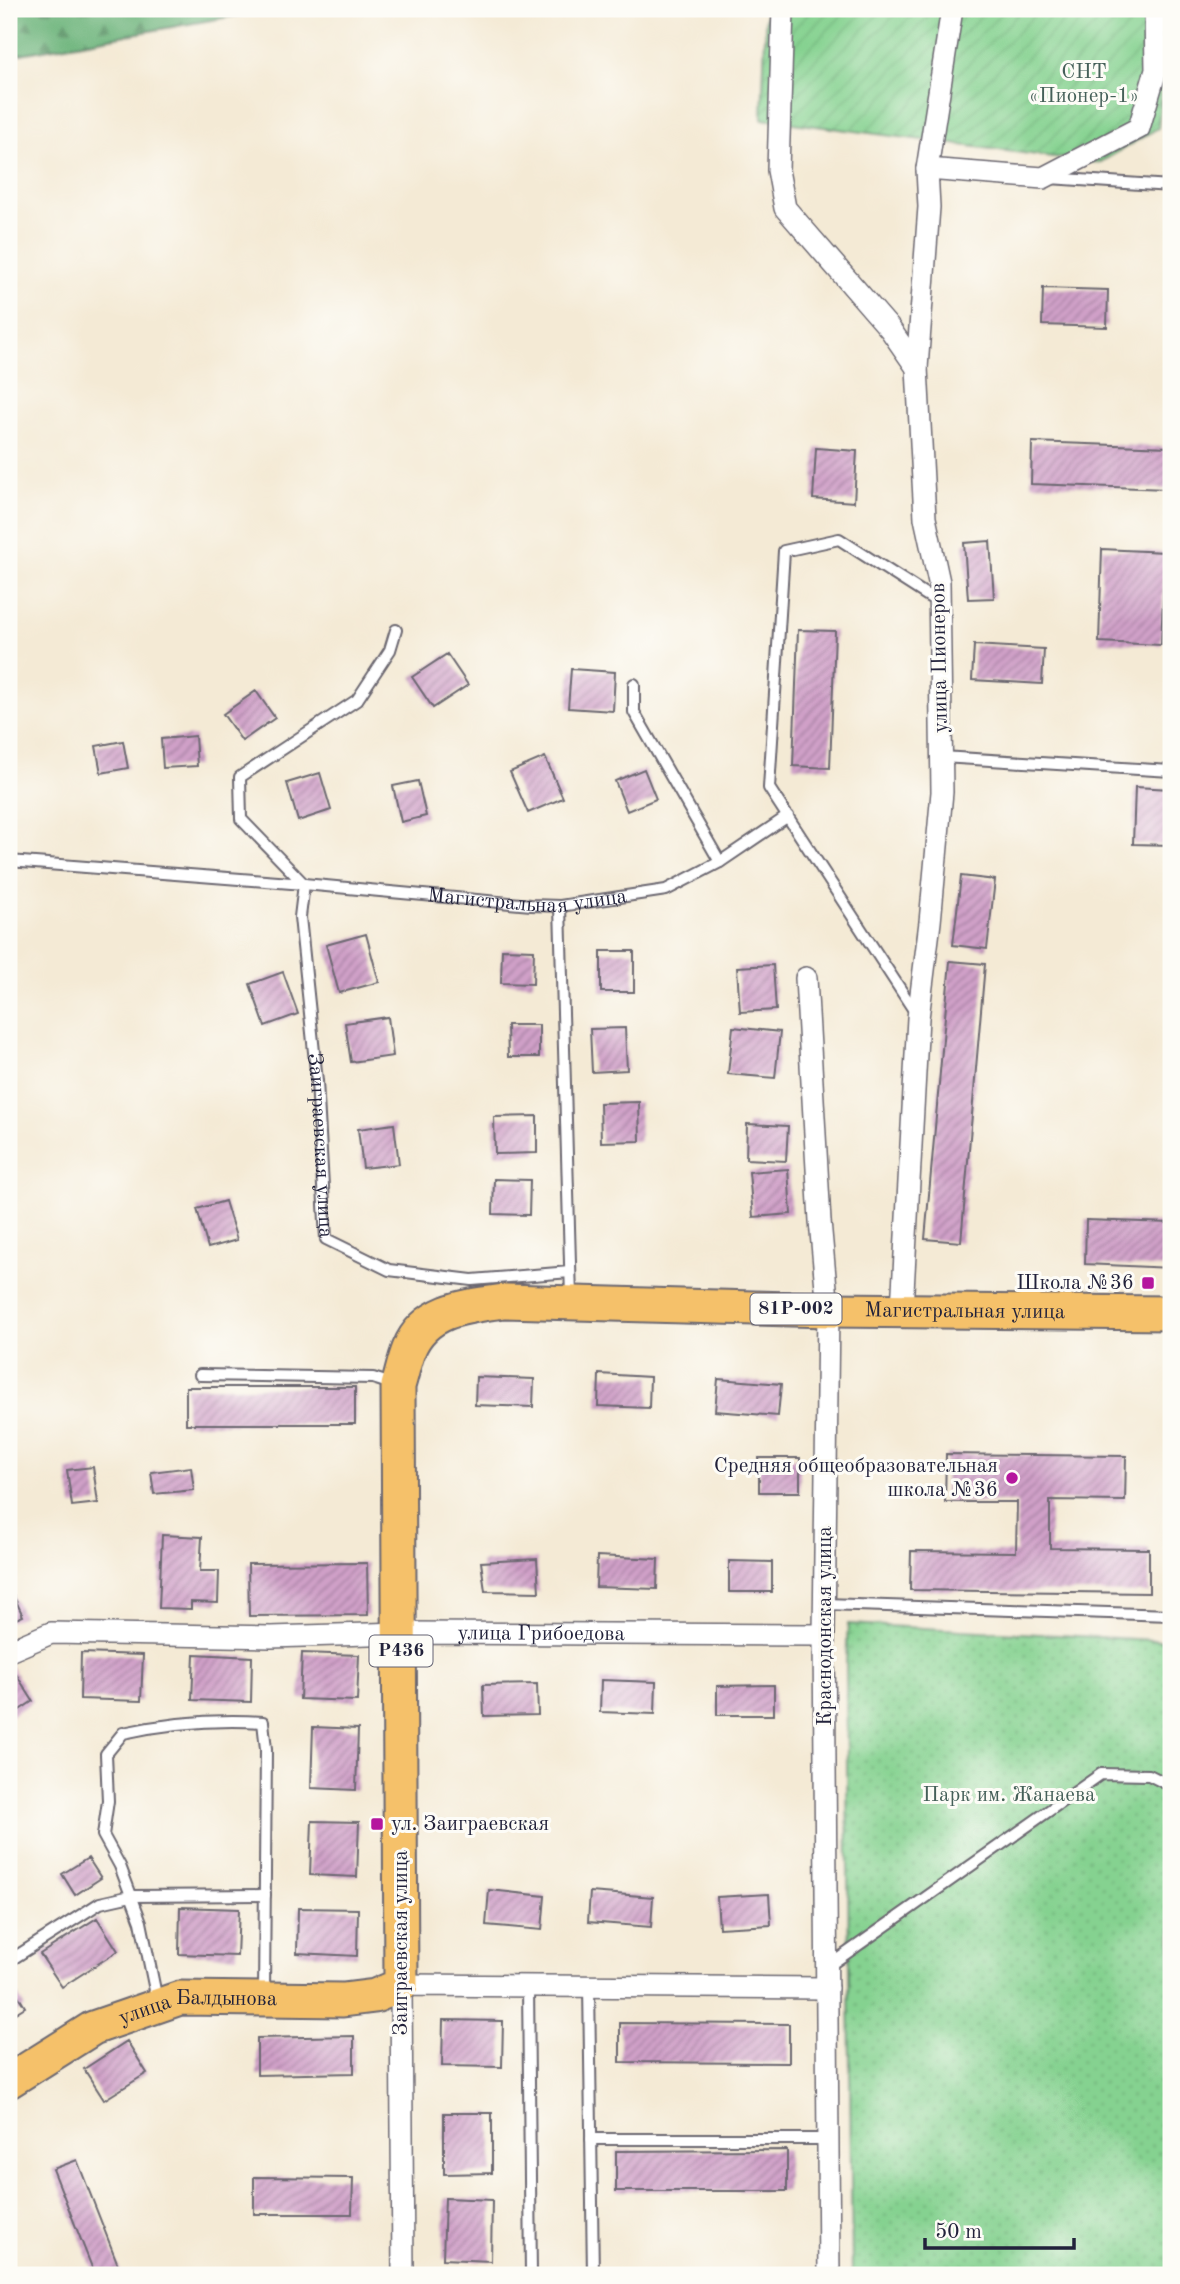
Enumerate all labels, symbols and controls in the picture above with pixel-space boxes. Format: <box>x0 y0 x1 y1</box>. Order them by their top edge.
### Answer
park label: СНТ «Пионер-1» <box>1029 62 1139 107</box>
street label: улица Пионеров <box>928 583 952 733</box>
street label: Магистральная улица <box>426 885 628 917</box>
street label: Заиграевская улица <box>304 1052 336 1239</box>
place label: Школа №36 <box>1016 1273 1134 1294</box>
marker: Школа №36 <box>1140 1275 1156 1291</box>
road number: 81Р-002 <box>750 1294 842 1324</box>
street label: Магистральная улица <box>865 1300 1065 1323</box>
place label: Средняя общеобразовательная школа №36 <box>714 1456 998 1501</box>
marker: Средняя общеобразовательная школа №36 <box>1004 1470 1020 1486</box>
street label: Краснодонская улица <box>815 1526 836 1726</box>
street label: улица Грибоедова <box>458 1623 625 1645</box>
road number: P436 <box>370 1636 432 1666</box>
park label: Парк им. Жанаева <box>923 1785 1095 1806</box>
place label: ул. Заиграевская <box>391 1814 549 1835</box>
marker: ул. Заиграевская <box>369 1816 385 1832</box>
street label: Заиграевская улица <box>391 1850 412 2036</box>
street label: улица Балдынова <box>116 1987 277 2029</box>
scale bar <box>925 2207 1073 2251</box>
text: 50 m <box>935 2222 982 2243</box>

